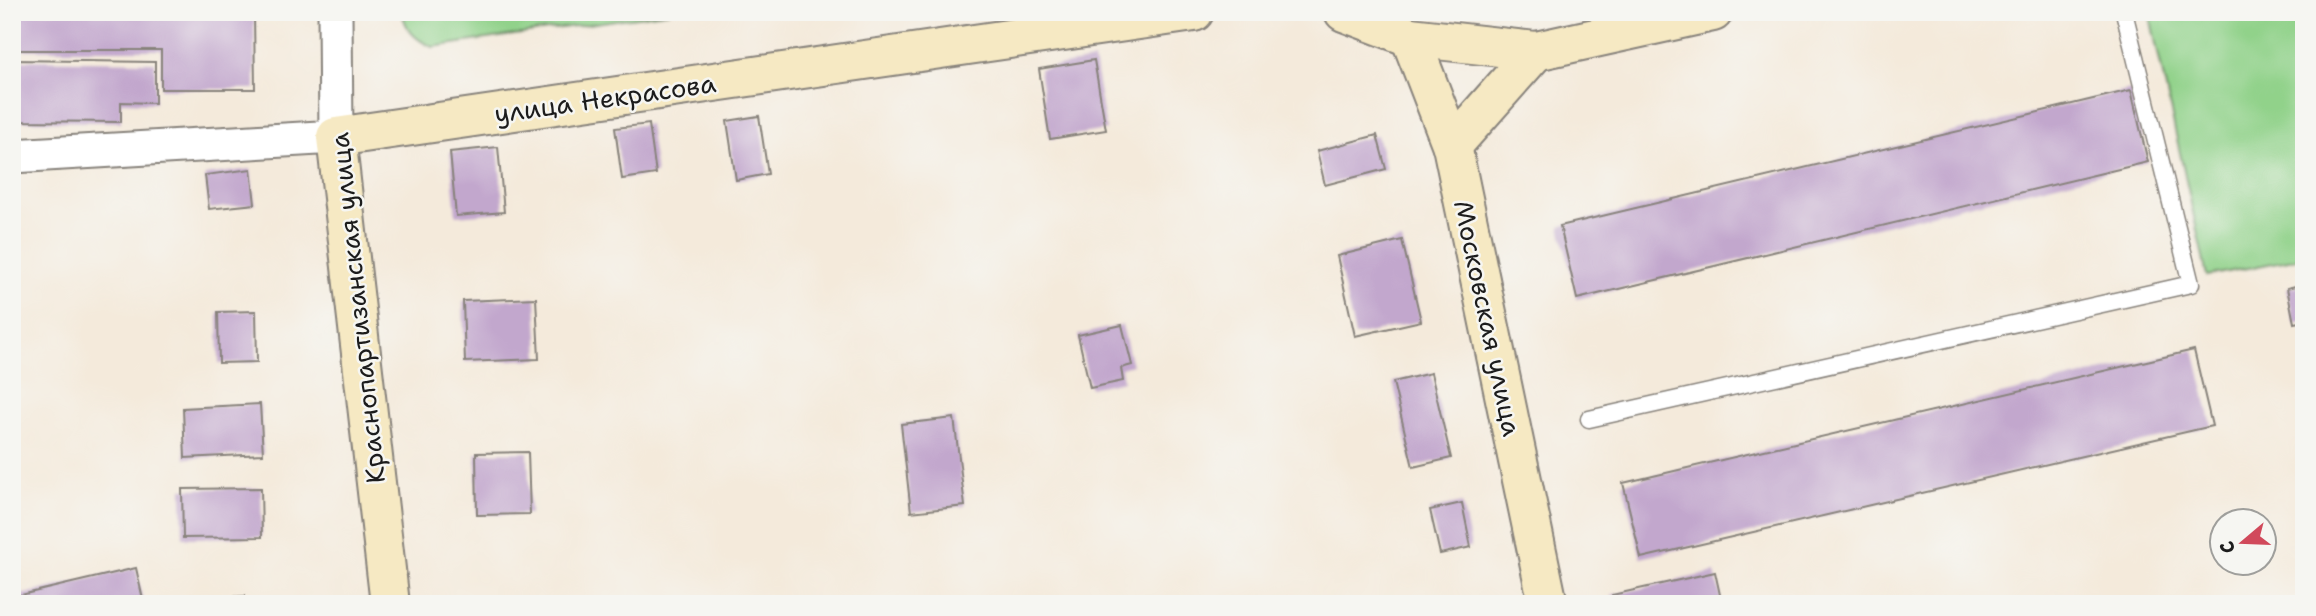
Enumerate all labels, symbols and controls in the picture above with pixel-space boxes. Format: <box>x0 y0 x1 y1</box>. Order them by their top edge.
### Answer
street label: улица Некрасова <box>492 65 718 131</box>
street label: Краснопартизанская улица <box>321 131 393 485</box>
street label: Московская улица <box>1446 197 1530 439</box>
north arrow <box>2208 508 2278 578</box>
text: С <box>2214 538 2241 557</box>

